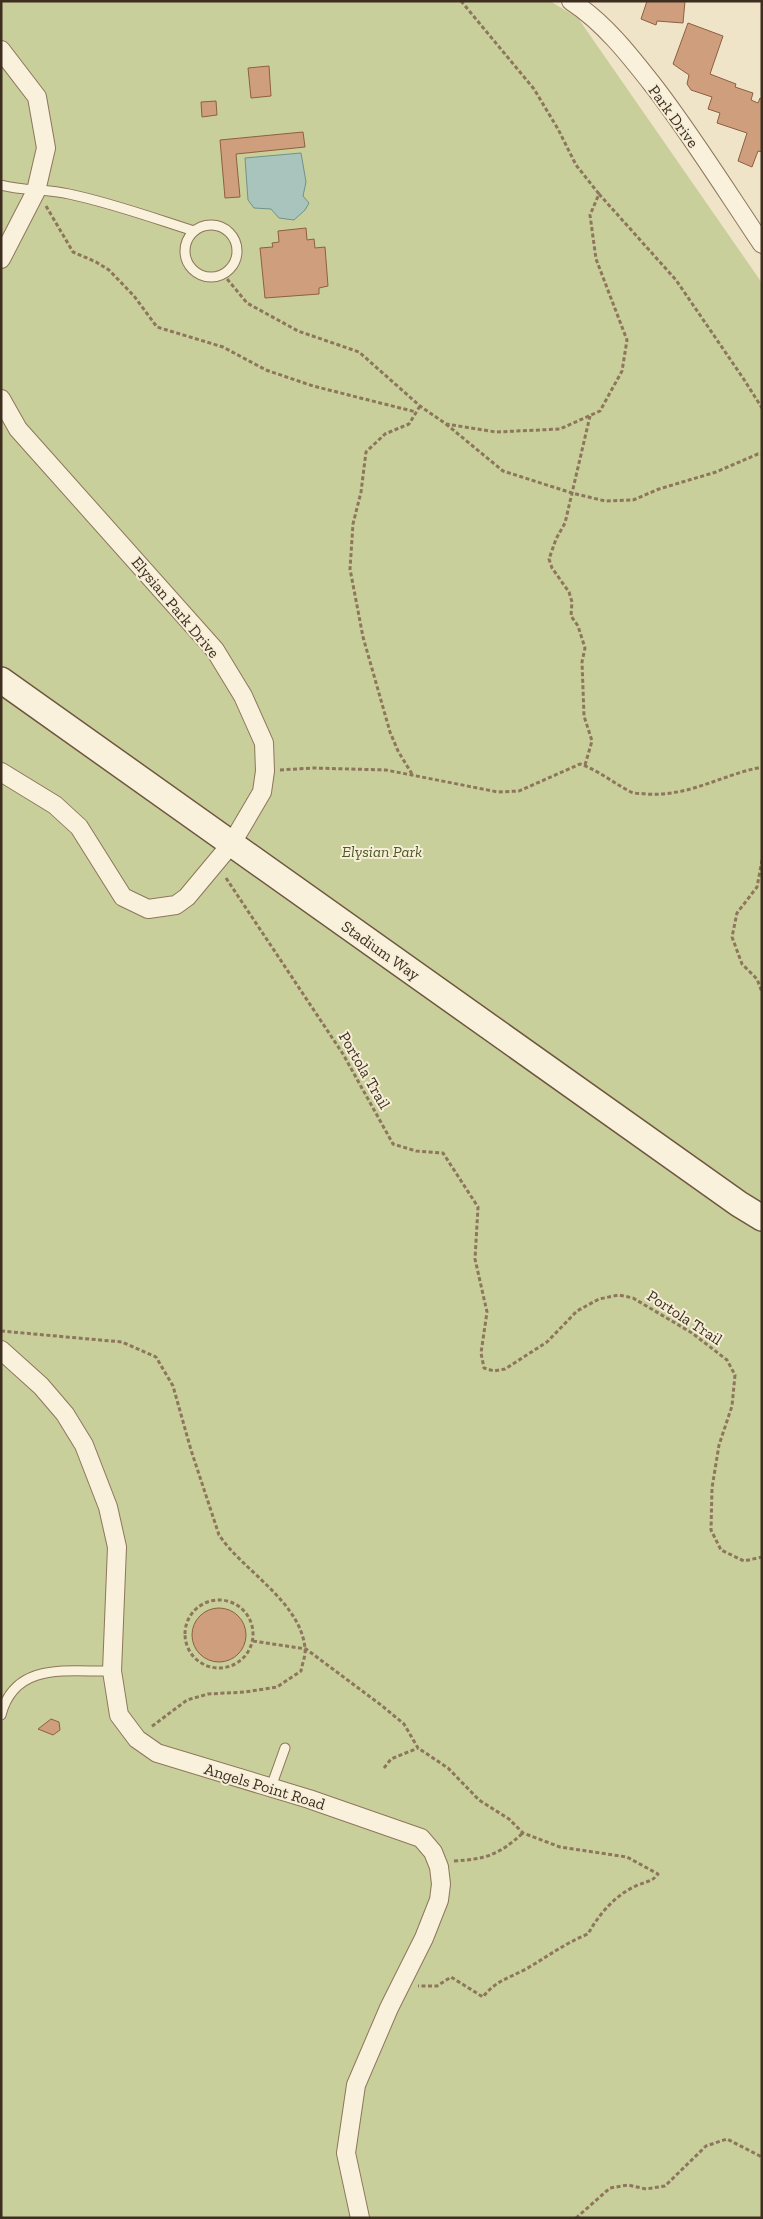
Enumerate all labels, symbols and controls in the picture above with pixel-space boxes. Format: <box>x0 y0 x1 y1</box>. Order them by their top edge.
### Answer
street label: Park Drive <box>644 81 703 151</box>
street label: Elysian Park Drive <box>128 553 224 662</box>
park label: Elysian Park <box>342 842 422 861</box>
street label: Stadium Way <box>338 916 424 985</box>
street label: Portola Trail <box>335 1028 394 1112</box>
street label: Portola Trail <box>643 1286 726 1349</box>
street label: Angels Point Road <box>202 1759 328 1814</box>

